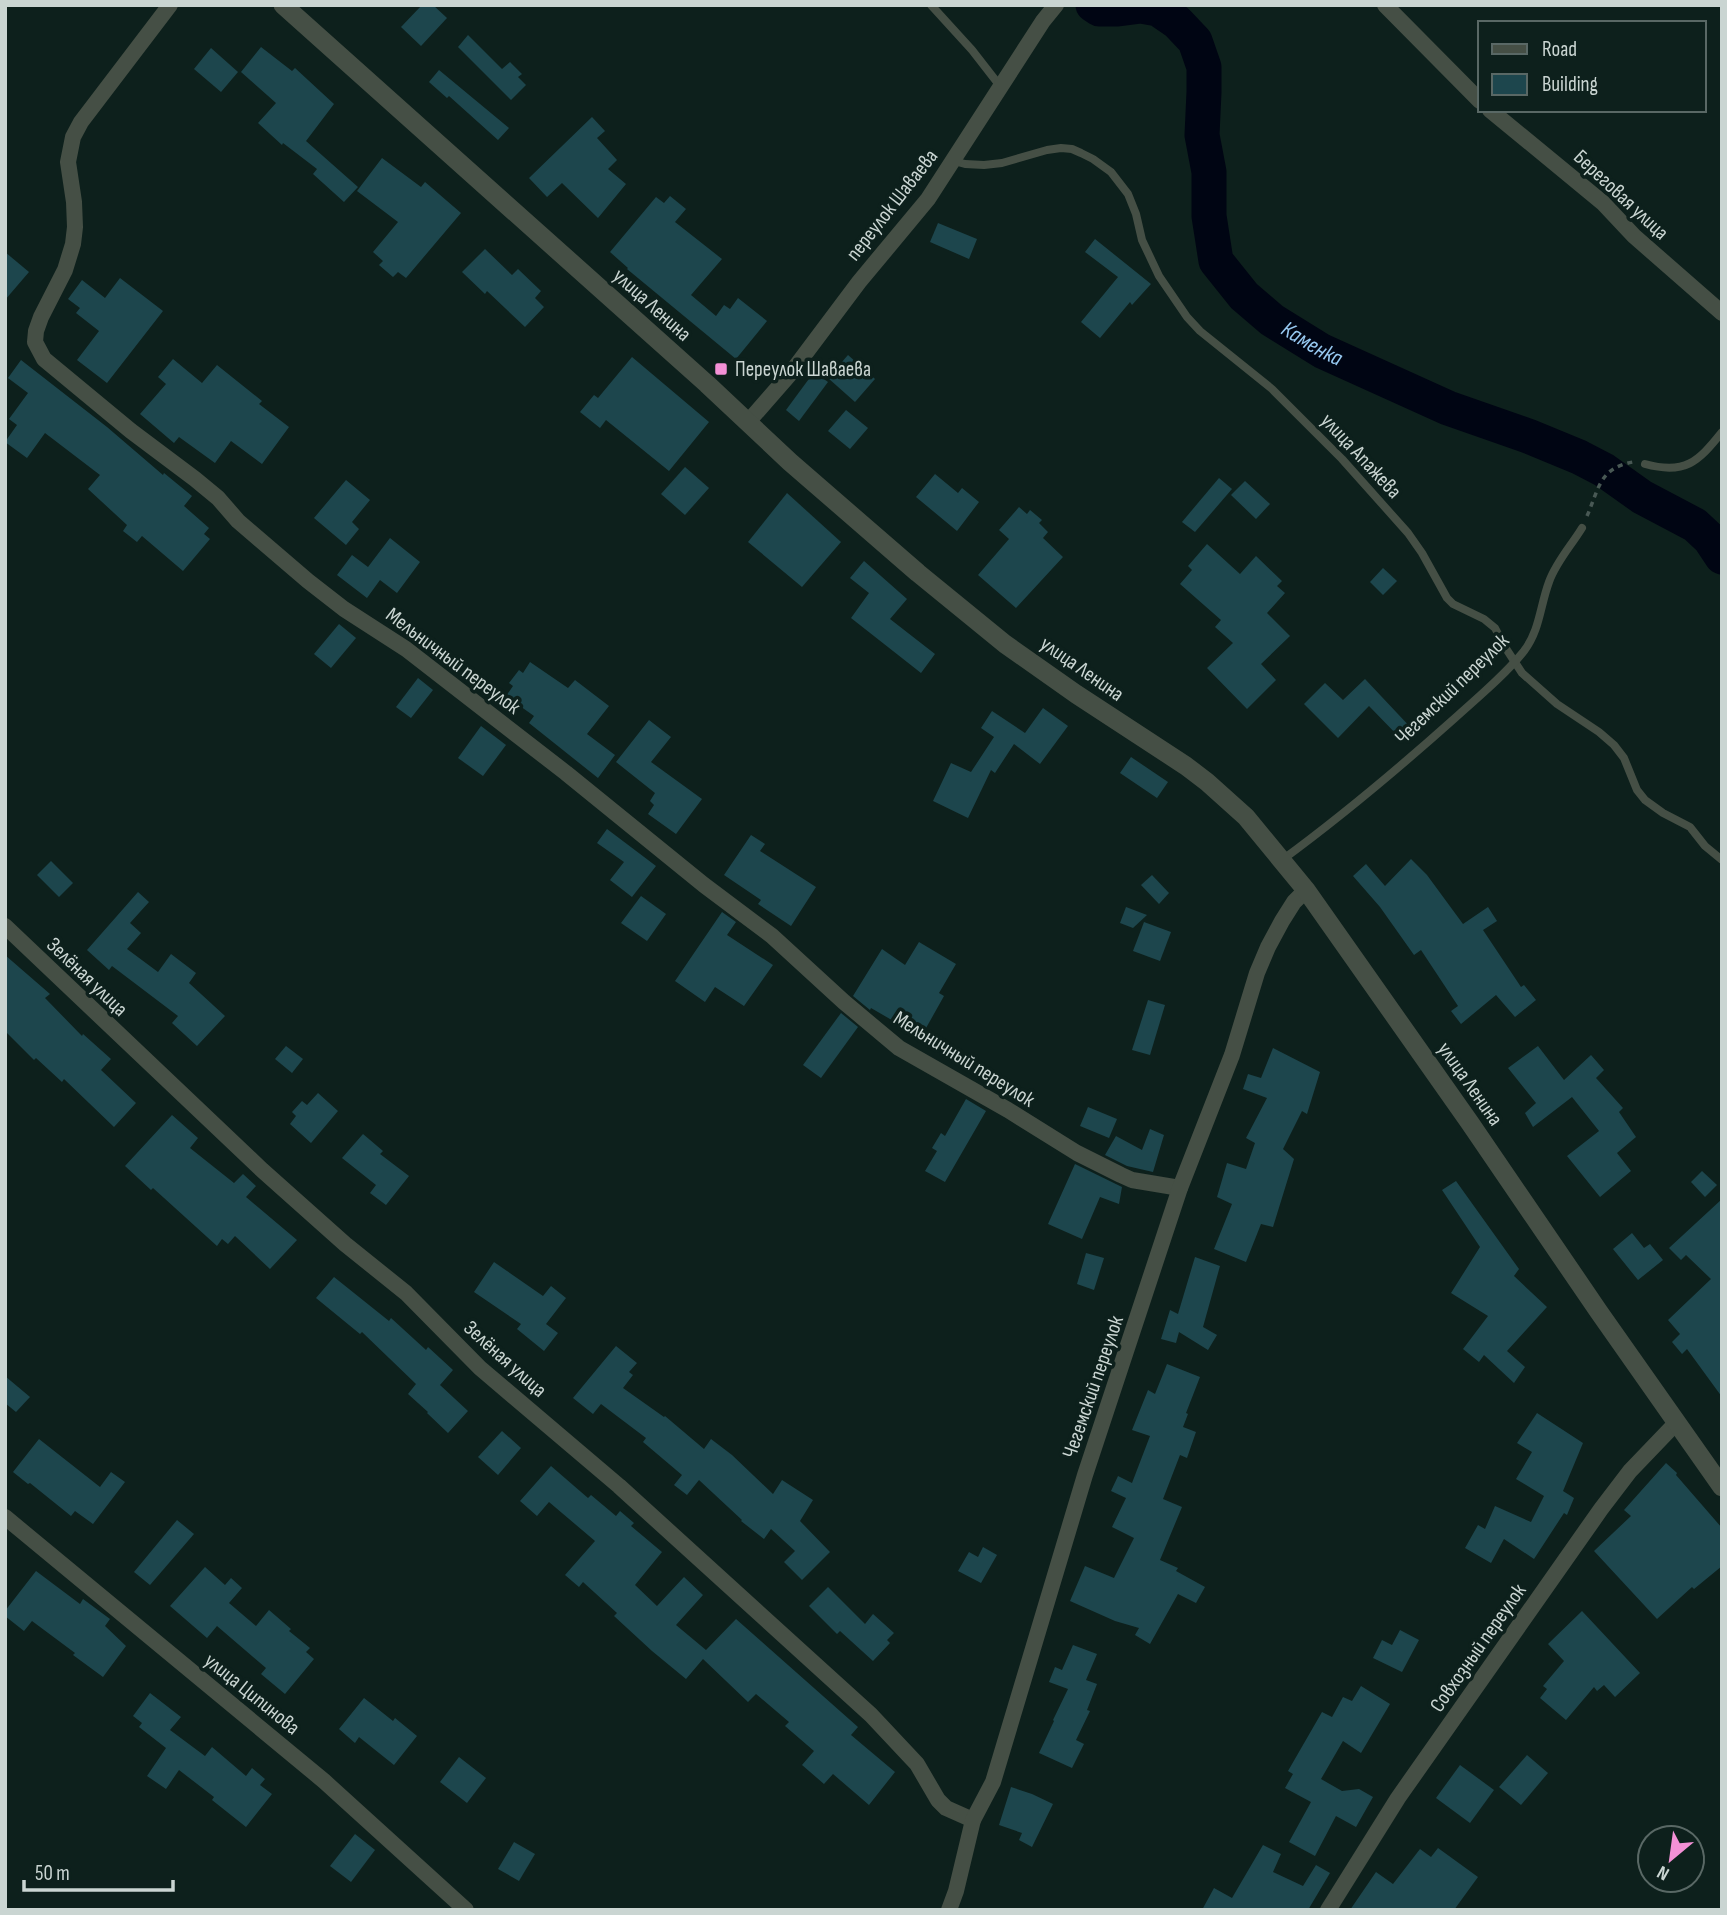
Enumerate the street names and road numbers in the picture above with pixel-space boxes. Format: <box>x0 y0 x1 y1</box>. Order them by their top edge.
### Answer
street label: переулок Шаваева <box>841 144 943 266</box>
street label: Береговая улица <box>1568 145 1674 245</box>
street label: улица Ленина <box>608 263 696 347</box>
street label: улица Апажева <box>1315 408 1407 504</box>
street label: Мельничный переулок <box>381 602 525 720</box>
street label: Чегемский переулок <box>1390 628 1514 750</box>
street label: улица Ленина <box>1035 631 1129 707</box>
street label: Зелёная улица <box>41 932 133 1022</box>
street label: Мельничный переулок <box>889 1006 1039 1113</box>
street label: улица Ленина <box>1432 1037 1508 1131</box>
street label: Чегемский переулок <box>1057 1312 1129 1461</box>
street label: Зелёная улица <box>458 1315 552 1403</box>
street label: Совхозный переулок <box>1425 1579 1531 1717</box>
street label: улица Ципинова <box>199 1648 305 1740</box>

